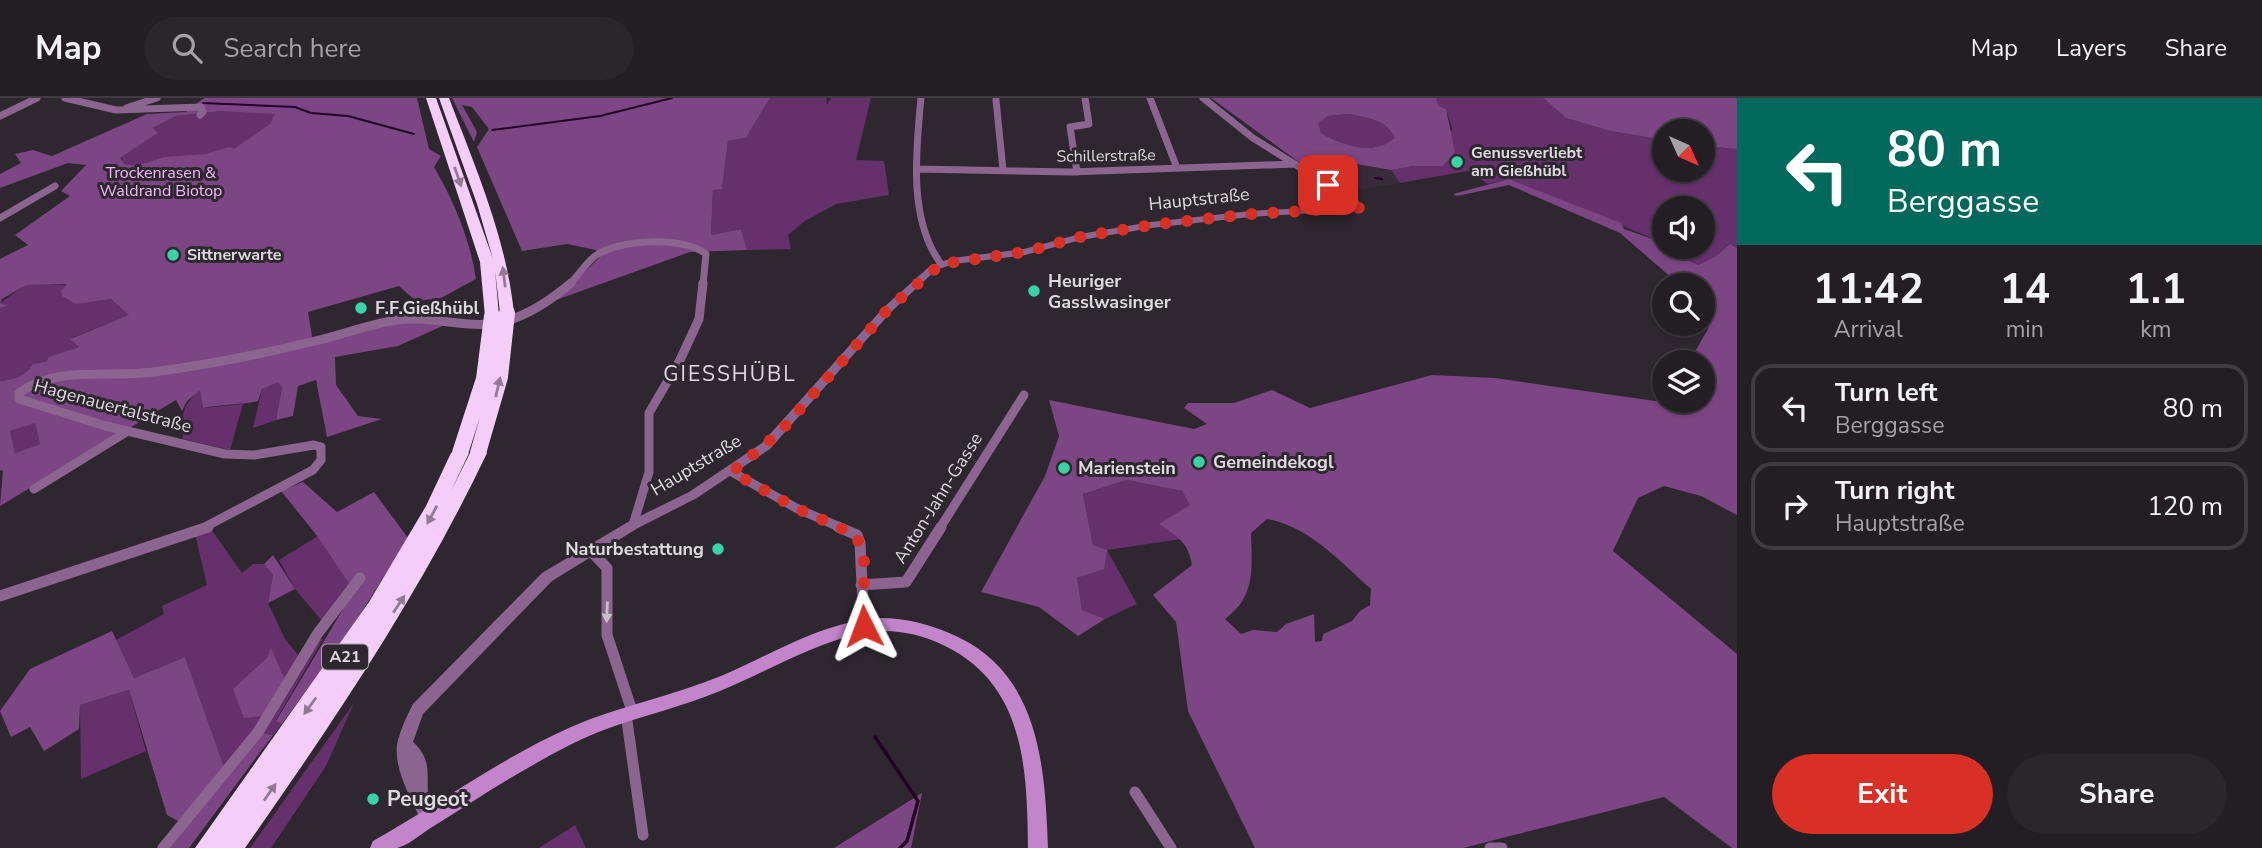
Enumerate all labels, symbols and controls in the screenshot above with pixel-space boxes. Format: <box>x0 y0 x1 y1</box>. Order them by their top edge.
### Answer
search box <box>144 17 634 80</box>
text: Map <box>35 26 102 71</box>
icon: search <box>168 29 206 67</box>
text: Search here <box>224 31 361 66</box>
text: Map <box>1971 32 2018 64</box>
text: Layers <box>2056 32 2127 64</box>
text: Share <box>2165 32 2227 64</box>
text: 80 m <box>1887 116 2002 183</box>
north arrow <box>1652 119 1715 182</box>
map controls <box>1652 119 1715 413</box>
icon: left <box>1772 126 1863 217</box>
place label: Genussverliebt am Gießhübl <box>1471 142 1583 182</box>
street label: Schillerstraße <box>1056 144 1156 168</box>
marker: Genussverliebt am Gießhübl <box>1449 154 1465 170</box>
pin <box>1298 155 1358 215</box>
park label: Trockenrasen & Waldrand Biotop <box>100 162 222 202</box>
icon: arrive <box>1309 166 1347 204</box>
one-way arrow <box>453 167 464 188</box>
text: Berggasse <box>1887 180 2039 223</box>
street label: Hauptstraße <box>1147 182 1251 216</box>
button: sound <box>1652 196 1715 259</box>
place label: Sittnerwarte <box>187 244 282 266</box>
marker: Sittnerwarte <box>165 247 181 263</box>
text: 11:42 <box>1813 261 1924 318</box>
text: 14 <box>1999 261 2050 318</box>
text: 1.1 <box>2126 261 2186 318</box>
one-way arrow <box>499 266 510 288</box>
place label: Heuriger Gasslwasinger <box>1048 269 1171 314</box>
button: search <box>1652 273 1715 336</box>
marker: Heuriger Gasslwasinger <box>1026 283 1042 299</box>
place label: F.F.Gießhübl <box>375 296 479 320</box>
marker: F.F.Gießhübl <box>353 300 369 316</box>
text: Arrival <box>1834 314 1903 345</box>
text: min <box>2006 314 2044 345</box>
text: km <box>2140 314 2172 345</box>
button: layers <box>1652 350 1715 413</box>
district label: GIESSHÜBL <box>663 360 797 388</box>
street label: Hagenauertalstraße <box>32 373 194 439</box>
text: Turn left <box>1835 375 1938 410</box>
one-way arrow <box>493 376 504 398</box>
icon: left <box>1776 389 1814 427</box>
text: 80 m <box>2163 391 2223 426</box>
text: Berggasse <box>1835 410 1944 441</box>
street label: Anton-Jahn-Gasse <box>888 428 988 568</box>
street label: Hauptstraße <box>646 429 746 501</box>
place label: Gemeindekogl <box>1213 450 1334 474</box>
marker: Gemeindekogl <box>1191 454 1207 470</box>
place label: Marienstein <box>1078 456 1176 480</box>
marker: Marienstein <box>1056 460 1072 476</box>
text: Turn right <box>1835 473 1954 508</box>
icon: right <box>1776 487 1814 525</box>
text: 120 m <box>2147 489 2223 524</box>
one-way arrow <box>426 505 438 524</box>
text: Hauptstraße <box>1835 508 1965 539</box>
place label: Naturbestattung <box>565 537 704 561</box>
marker: Naturbestattung <box>710 541 726 557</box>
position arrow <box>827 589 901 663</box>
one-way arrow <box>392 595 405 614</box>
one-way arrow <box>602 602 613 624</box>
road number: A21 <box>322 644 368 670</box>
one-way arrow <box>303 697 317 715</box>
button: Exit <box>1772 754 1993 834</box>
button: Share <box>2007 754 2227 834</box>
one-way arrow <box>263 783 277 801</box>
place label: Peugeot <box>387 785 469 813</box>
marker: Peugeot <box>365 791 381 807</box>

